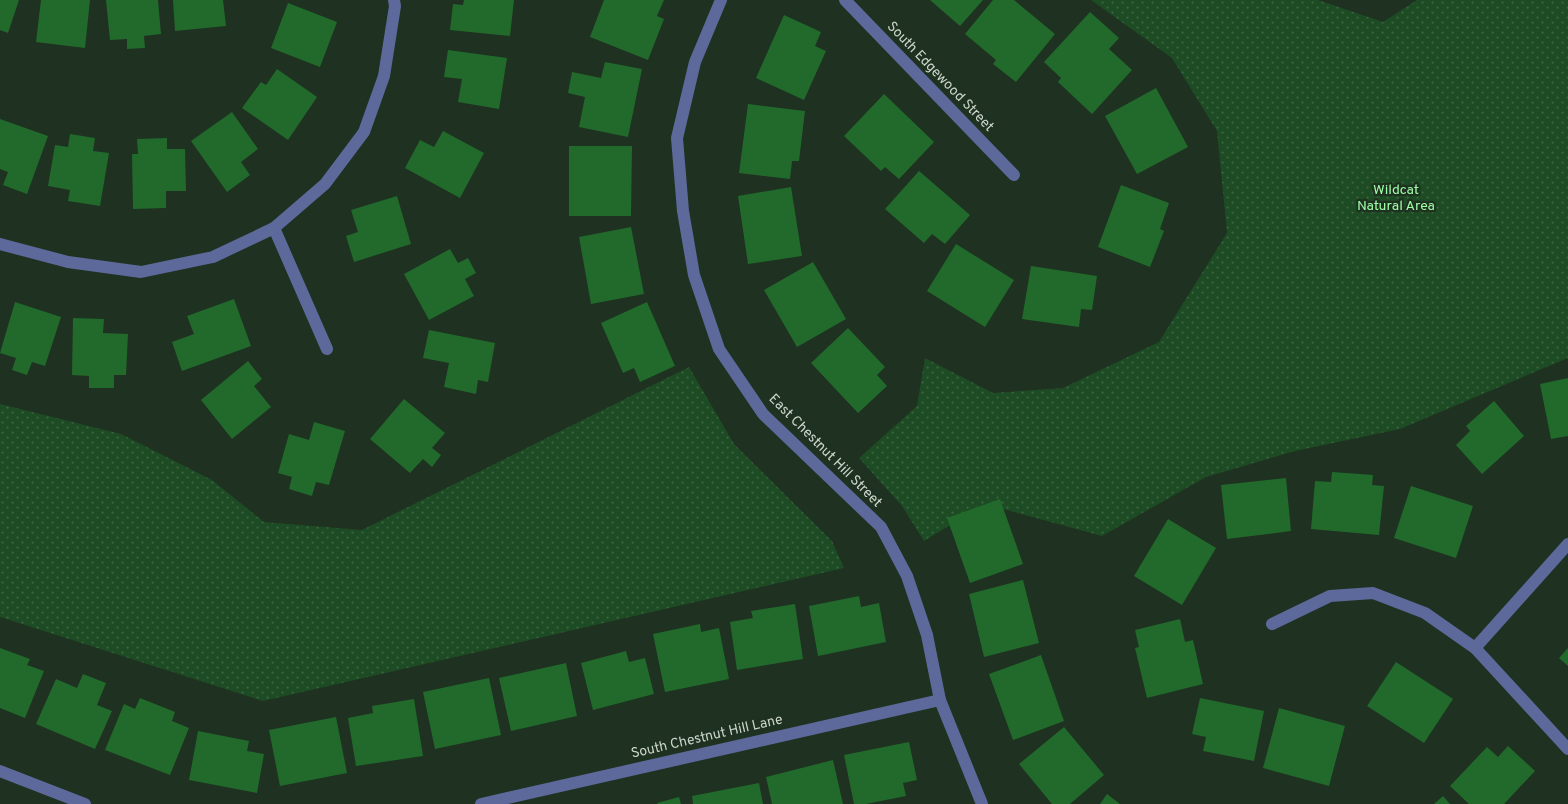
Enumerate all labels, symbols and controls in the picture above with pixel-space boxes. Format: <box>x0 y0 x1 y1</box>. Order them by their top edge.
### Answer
street label: South Edgewood Street <box>883 18 997 136</box>
park label: Wildcat Natural Area <box>1357 182 1435 215</box>
street label: East Chestnut Hill Street <box>765 391 885 511</box>
street label: South Chestnut Hill Lane <box>630 711 784 763</box>

